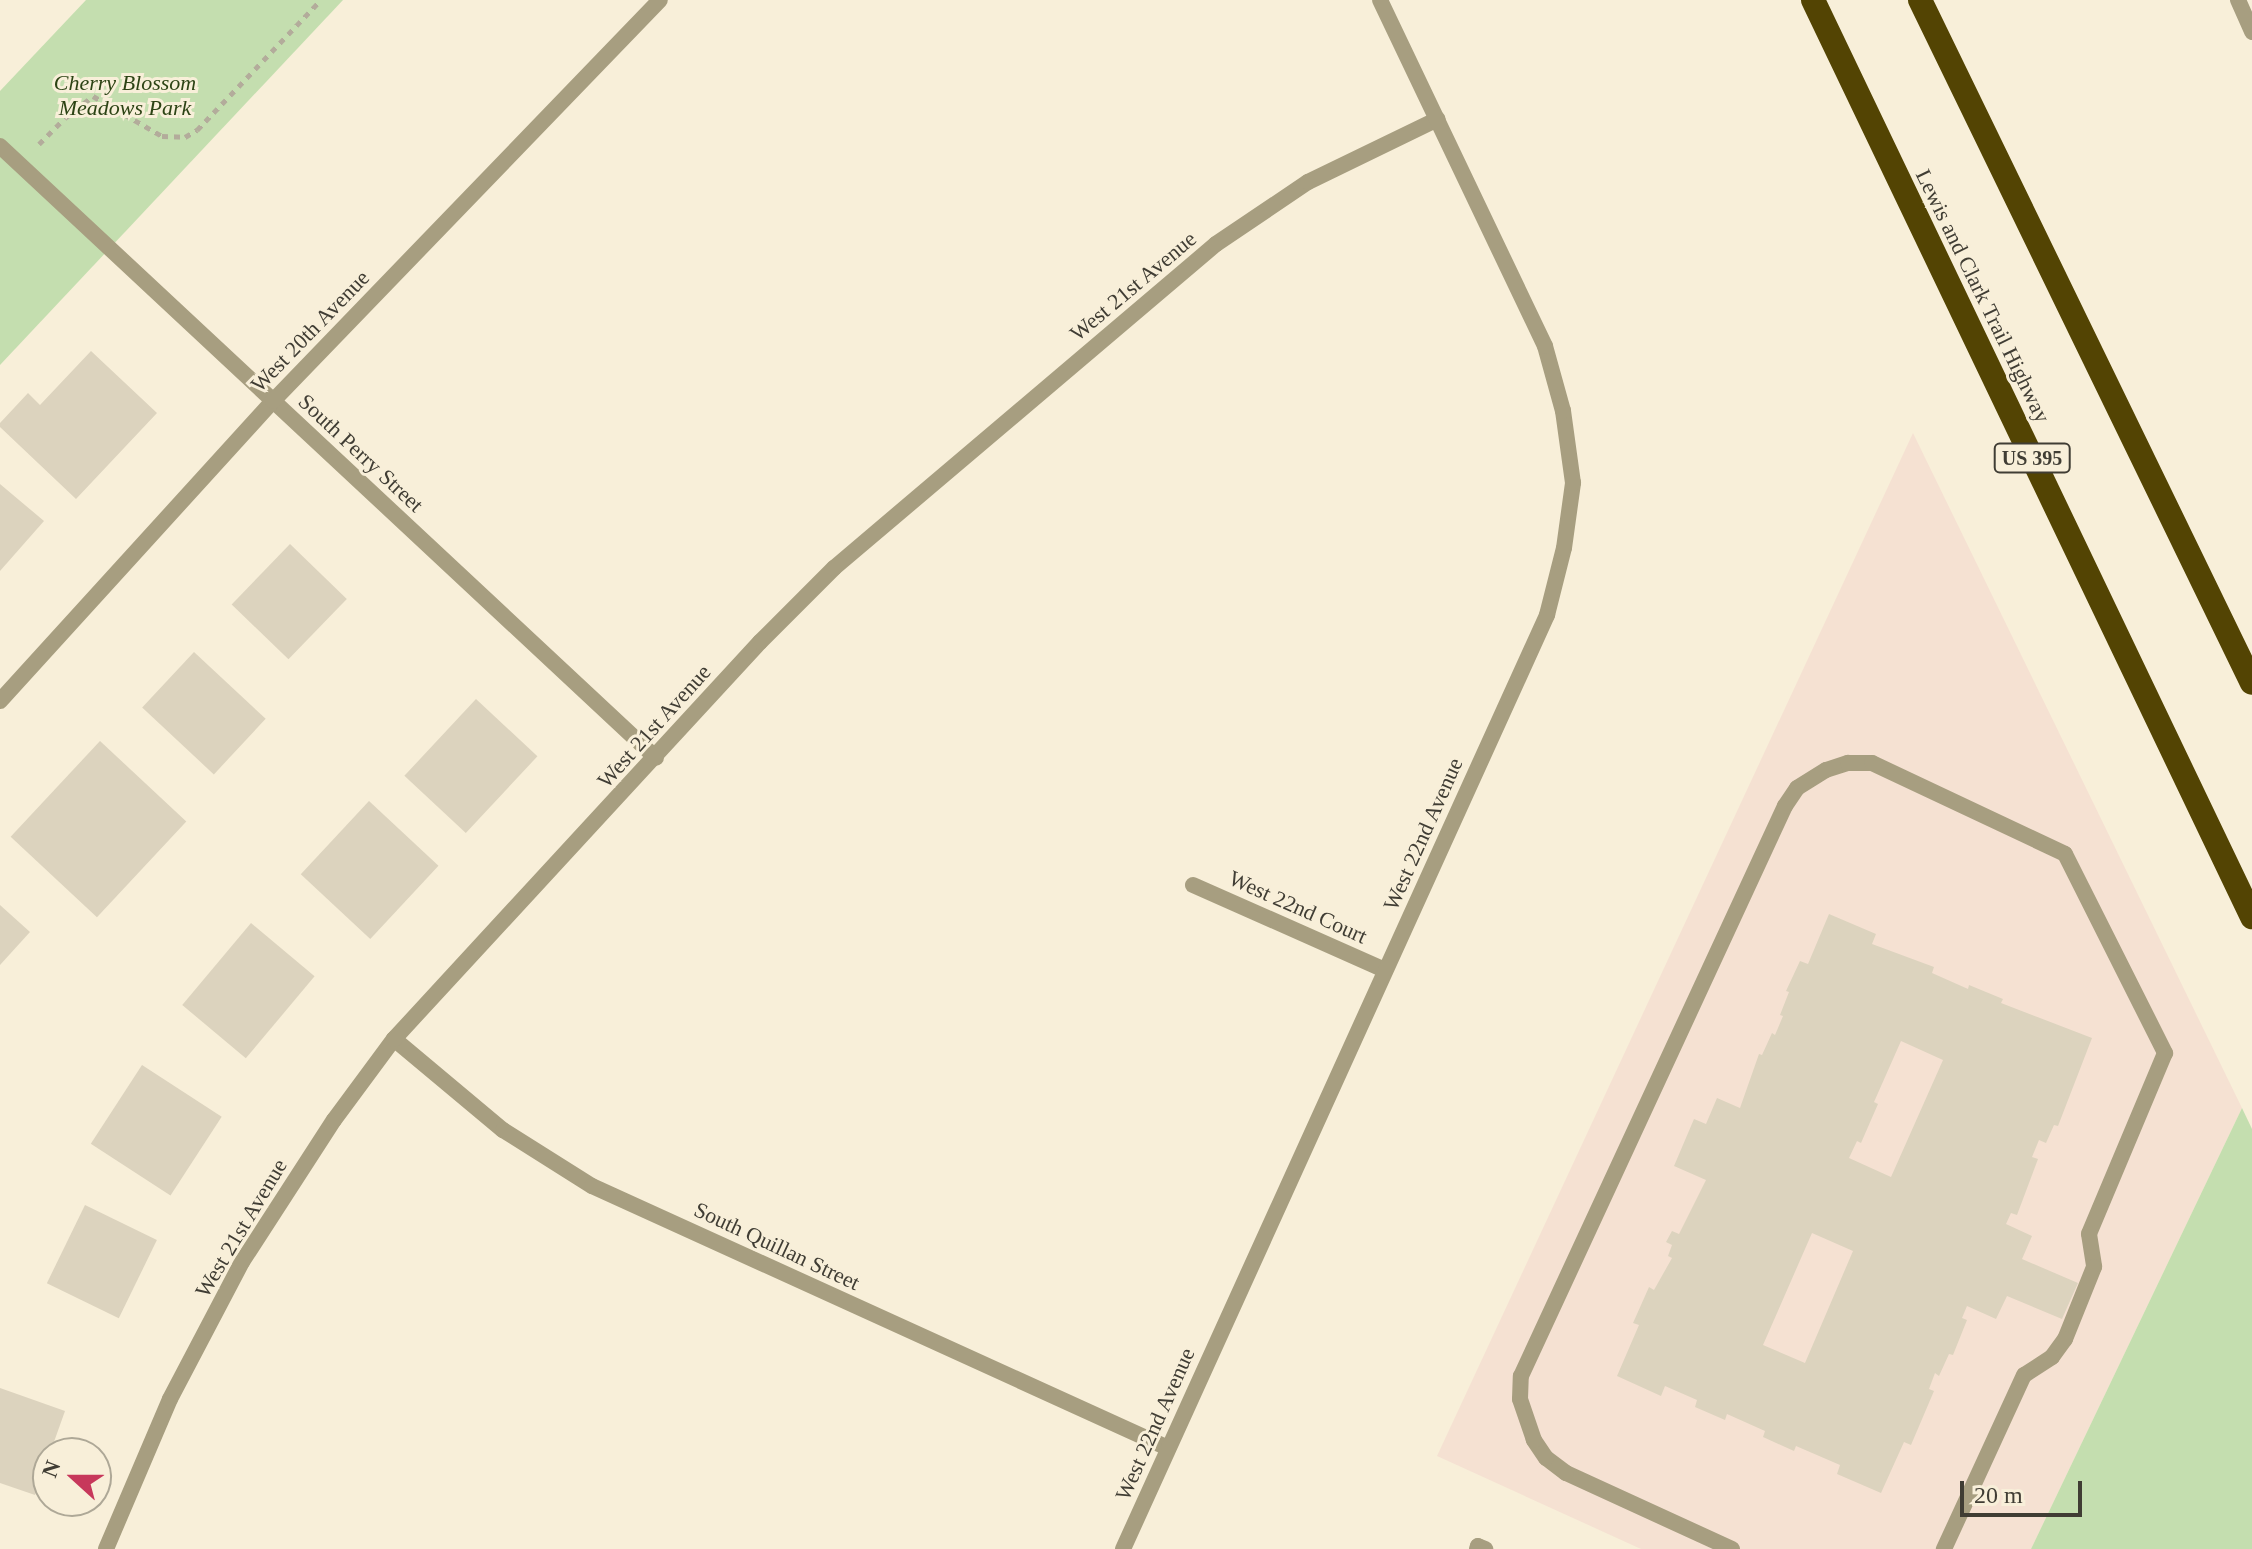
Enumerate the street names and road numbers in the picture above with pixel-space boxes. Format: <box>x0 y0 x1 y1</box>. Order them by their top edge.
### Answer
street label: Lewis and Clark Trail Highway <box>1910 165 2056 427</box>
street label: West 21st Avenue <box>1064 225 1202 347</box>
street label: West 20th Avenue <box>245 264 375 398</box>
street label: South Perry Street <box>293 388 429 518</box>
road number: US 395 <box>1992 442 2072 474</box>
street label: West 21st Avenue <box>591 658 717 794</box>
street label: West 22nd Avenue <box>1377 753 1469 915</box>
street label: West 22nd Court <box>1225 865 1371 949</box>
street label: West 21st Avenue <box>189 1154 293 1302</box>
street label: South Quillan Street <box>690 1196 864 1296</box>
street label: West 22nd Avenue <box>1109 1343 1201 1505</box>

